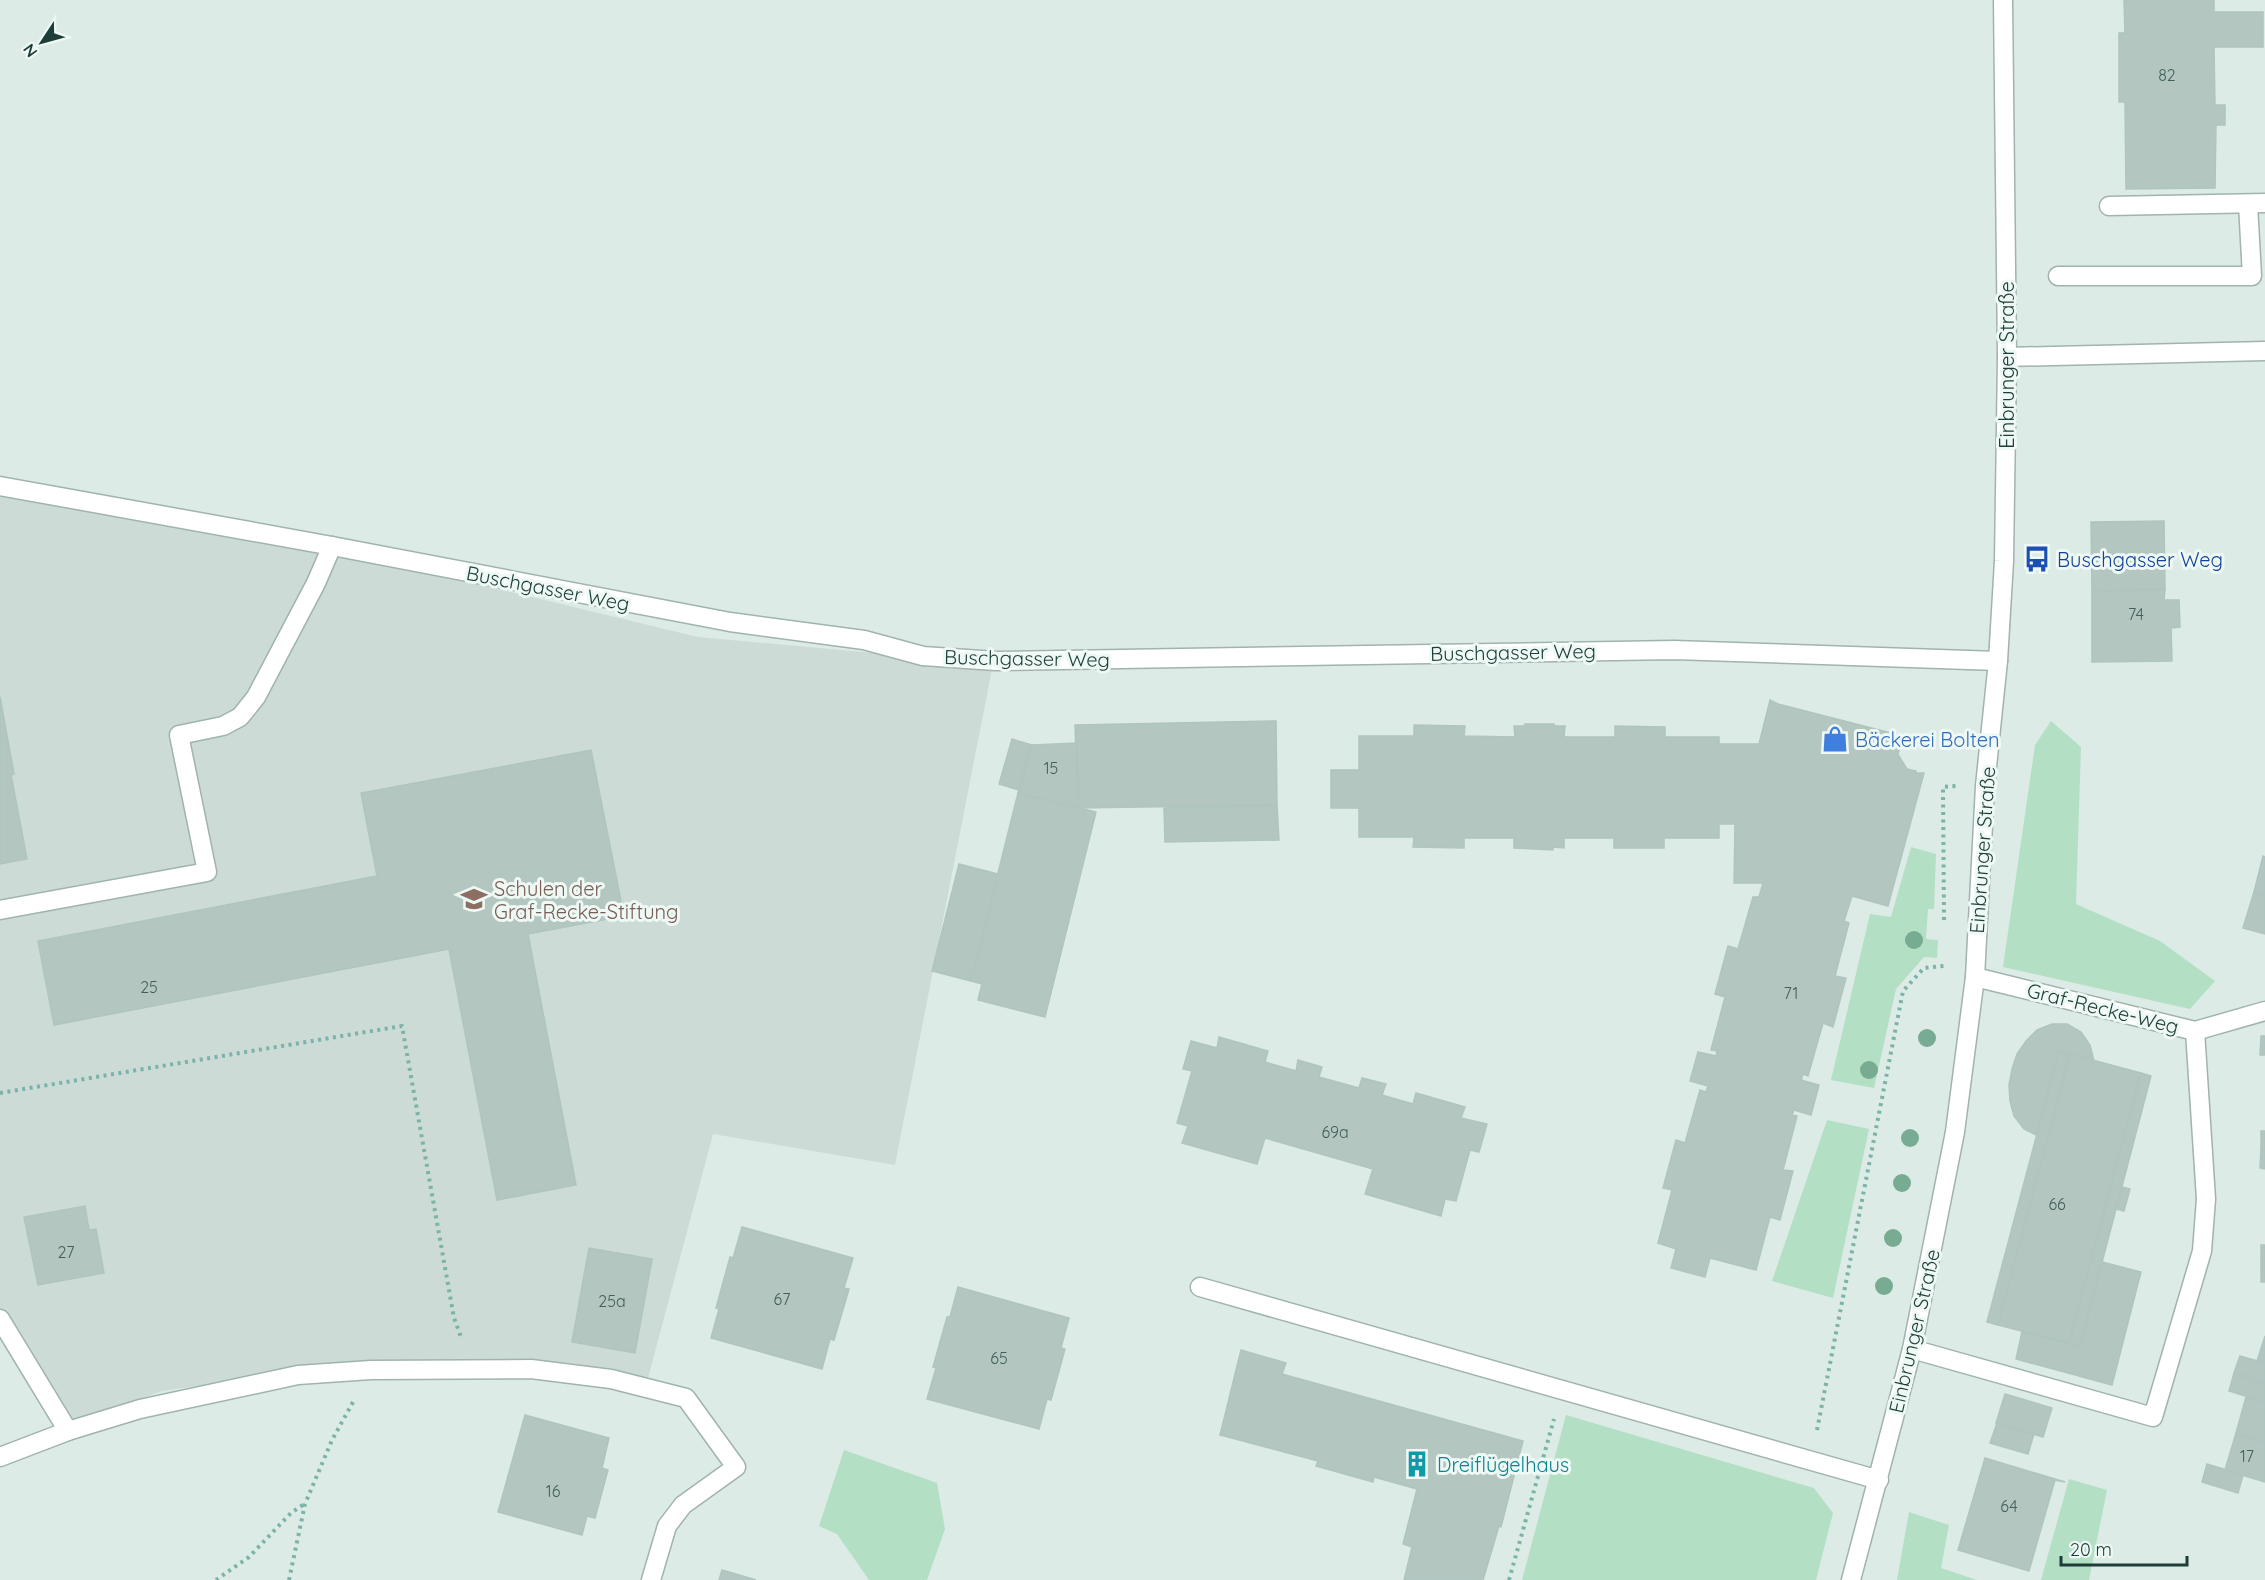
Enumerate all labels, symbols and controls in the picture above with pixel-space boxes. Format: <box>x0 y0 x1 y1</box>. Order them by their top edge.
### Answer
north arrow <box>12 12 72 72</box>
text: N <box>18 40 41 61</box>
house number: 82 <box>2158 65 2176 85</box>
street label: Einbrunger Straße <box>1994 281 2019 449</box>
bus stop icon: Buschgasser Weg <box>2022 544 2052 574</box>
place label: Buschgasser Weg <box>2057 547 2223 572</box>
street label: Buschgasser Weg <box>464 560 632 616</box>
house number: 74 <box>2128 604 2144 624</box>
street label: Buschgasser Weg <box>1430 638 1596 666</box>
street label: Buschgasser Weg <box>944 644 1110 672</box>
shop icon: Bäckerei Bolten <box>1820 724 1850 754</box>
place label: Bäckerei Bolten <box>1855 727 2000 752</box>
house number: 15 <box>1044 758 1058 778</box>
street label: Einbrunger Straße <box>1964 766 2000 934</box>
place label: Schulen der Graf-Recke-Stiftung <box>494 876 679 924</box>
school or university icon: Schulen der Graf-Recke-Stiftung <box>459 884 489 914</box>
house number: 25 <box>140 977 158 997</box>
street label: Graf-Recke-Weg <box>2025 977 2181 1039</box>
house number: 71 <box>1784 983 1798 1003</box>
house number: 69a <box>1321 1122 1349 1142</box>
house number: 66 <box>2048 1194 2066 1214</box>
house number: 27 <box>58 1242 74 1262</box>
street label: Einbrunger Straße <box>1883 1247 1945 1415</box>
house number: 67 <box>774 1289 790 1309</box>
house number: 25a <box>598 1291 626 1311</box>
house number: 65 <box>990 1348 1008 1368</box>
house number: 17 <box>2240 1446 2254 1466</box>
building icon: Dreiflügelhaus <box>1402 1449 1432 1479</box>
place label: Dreiflügelhaus <box>1437 1452 1569 1477</box>
house number: 16 <box>546 1481 561 1501</box>
house number: 64 <box>2000 1496 2018 1516</box>
scale bar <box>2061 1529 2187 1567</box>
text: 20 m <box>2070 1538 2112 1561</box>

